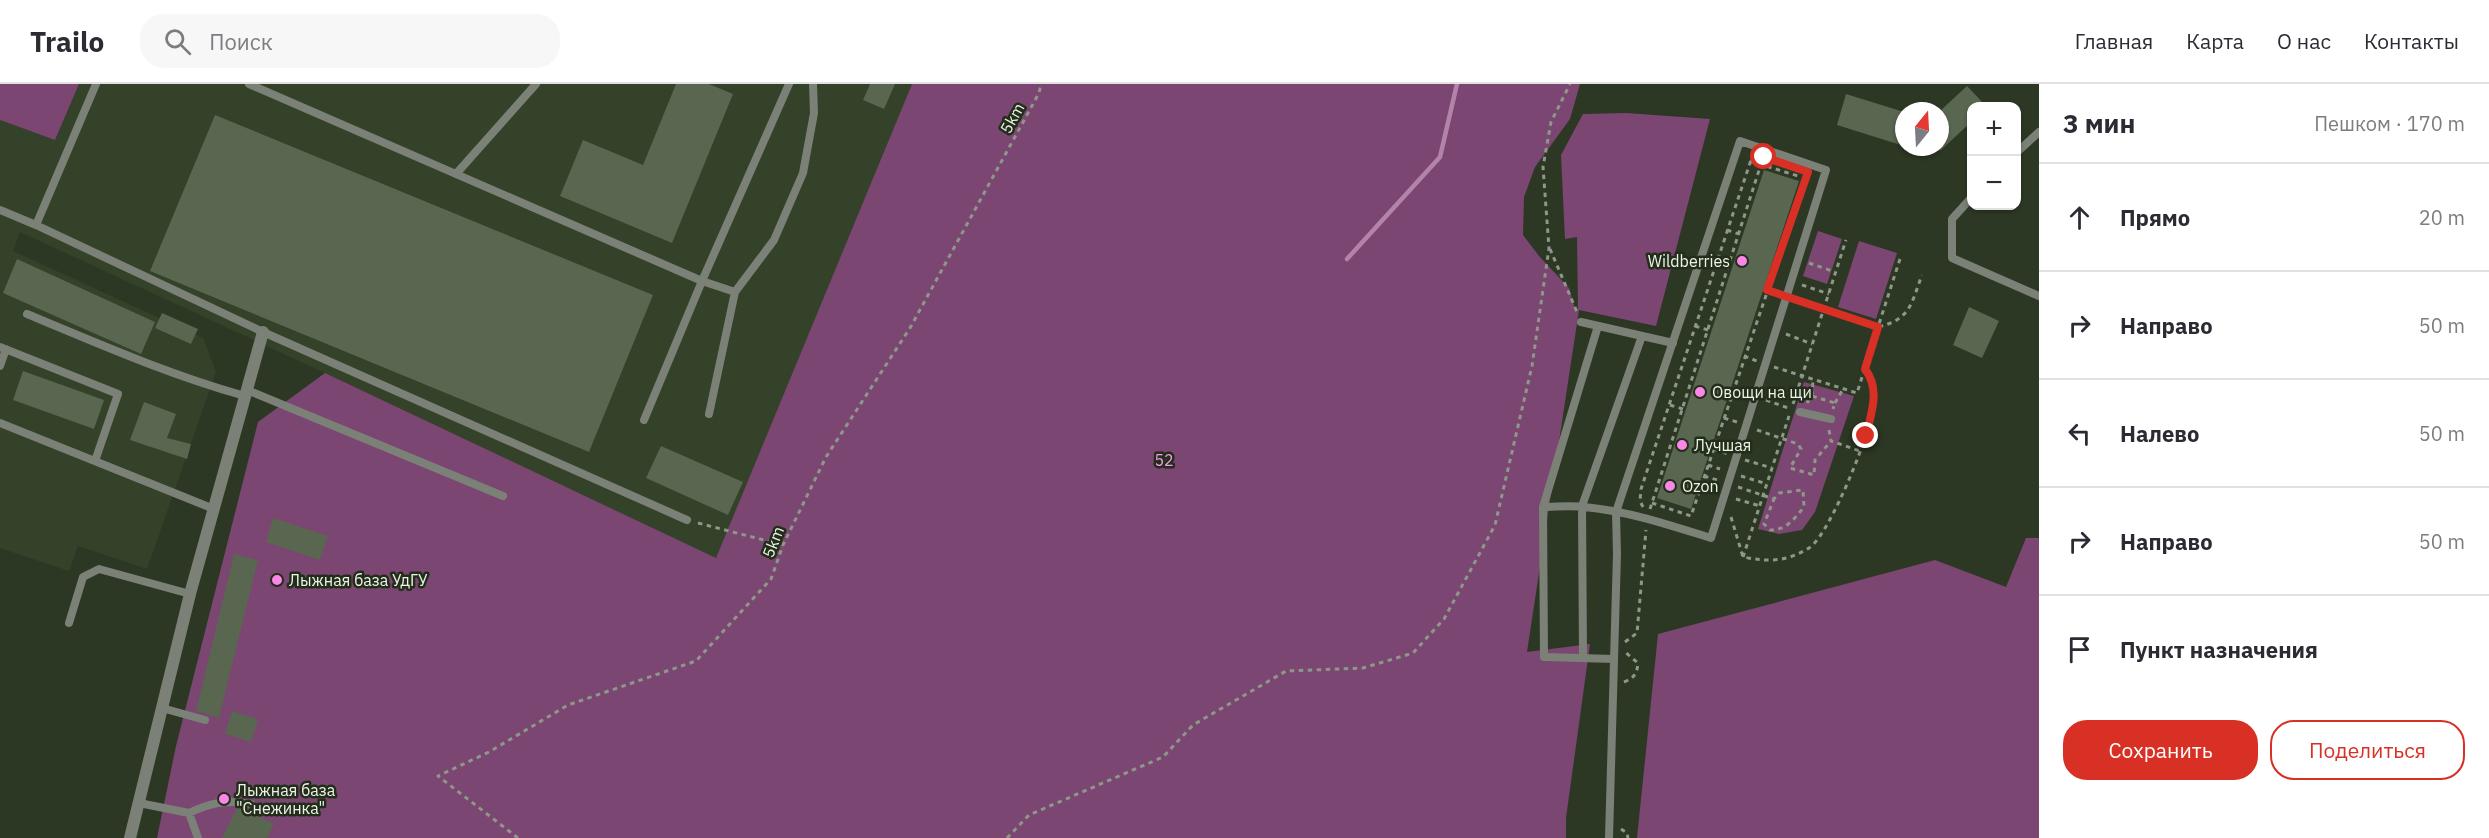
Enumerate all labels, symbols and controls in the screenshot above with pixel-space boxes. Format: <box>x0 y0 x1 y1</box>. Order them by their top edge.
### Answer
search box <box>140 14 560 68</box>
text: Trailo <box>30 23 104 60</box>
icon: search <box>161 25 194 58</box>
text: Поиск <box>209 27 273 56</box>
text: Главная <box>2075 27 2153 55</box>
text: Карта <box>2186 27 2244 55</box>
text: О нас <box>2277 27 2331 55</box>
text: Контакты <box>2364 27 2459 55</box>
street label: 5km <box>995 99 1029 137</box>
north arrow <box>1895 102 1949 156</box>
map controls <box>1967 102 2021 210</box>
button: + <box>1967 102 2021 156</box>
text: 3 мин <box>2063 106 2135 140</box>
text: Пешком · 170 m <box>2314 110 2465 137</box>
route start <box>1750 143 1776 169</box>
button: − <box>1967 156 2021 210</box>
icon: ahead <box>2063 201 2096 234</box>
text: Прямо <box>2120 203 2190 232</box>
text: 20 m <box>2419 204 2465 231</box>
place label: Wildberries <box>1648 251 1730 271</box>
marker: Wildberries <box>1735 254 1749 268</box>
icon: right <box>2063 309 2096 342</box>
text: Направо <box>2120 311 2213 340</box>
text: 50 m <box>2419 312 2465 339</box>
place label: Овощи на щи <box>1712 382 1812 402</box>
marker: Овощи на щи <box>1693 385 1707 399</box>
icon: left <box>2063 417 2096 450</box>
text: Налево <box>2120 419 2199 448</box>
text: 50 m <box>2419 420 2465 447</box>
route end <box>1852 422 1878 448</box>
place label: Лучшая <box>1694 435 1751 455</box>
marker: Лучшая <box>1675 438 1689 452</box>
park label: 52 <box>1154 450 1174 470</box>
place label: Ozon <box>1682 476 1719 496</box>
marker: Ozon <box>1663 479 1677 493</box>
street label: 5km <box>758 523 788 561</box>
icon: right <box>2063 525 2096 558</box>
text: Направо <box>2120 527 2213 556</box>
text: 50 m <box>2419 528 2465 555</box>
place label: Лыжная база УдГУ <box>289 570 428 590</box>
marker: Лыжная база УдГУ <box>270 573 284 587</box>
icon: arrive <box>2063 633 2096 666</box>
text: Пункт назначения <box>2120 635 2318 664</box>
button: Сохранить <box>2063 720 2258 780</box>
button: Поделиться <box>2270 720 2465 780</box>
place label: Лыжная база "Снежинка" <box>236 780 336 818</box>
marker: Лыжная база "Снежинка" <box>217 792 231 806</box>

